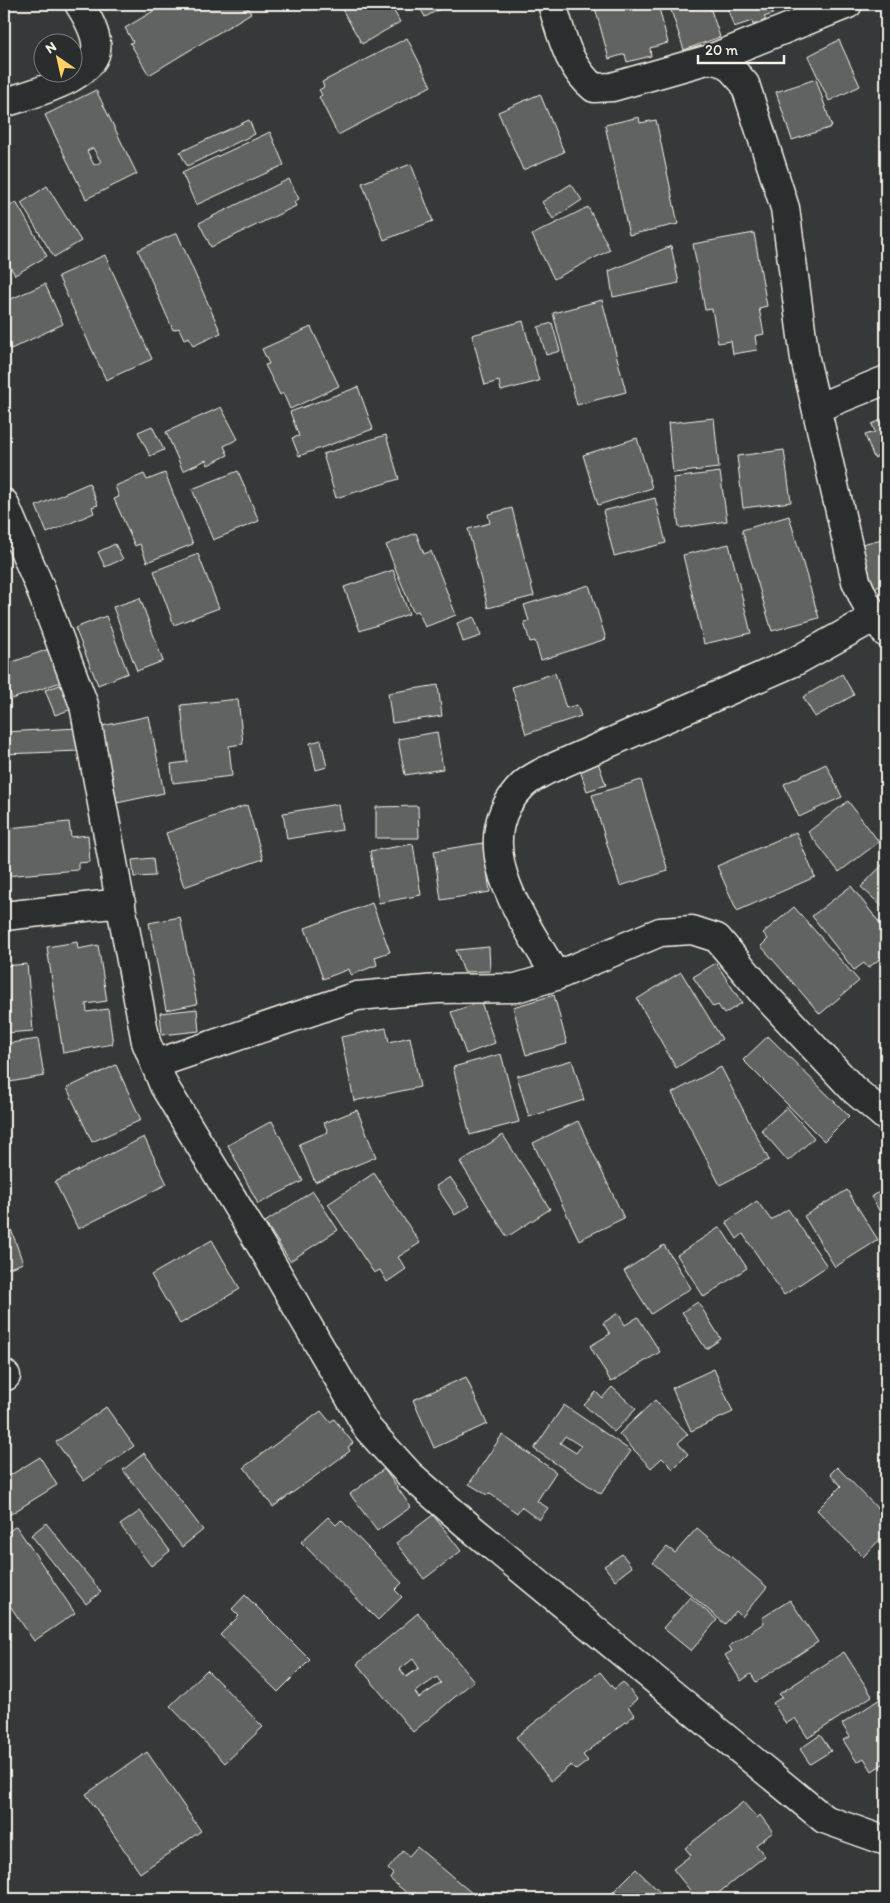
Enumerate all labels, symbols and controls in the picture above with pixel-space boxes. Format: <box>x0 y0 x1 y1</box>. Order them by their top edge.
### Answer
north arrow <box>32 32 82 82</box>
scale bar <box>698 32 784 64</box>
text: N <box>42 38 60 57</box>
text: 20 m <box>705 41 739 59</box>

